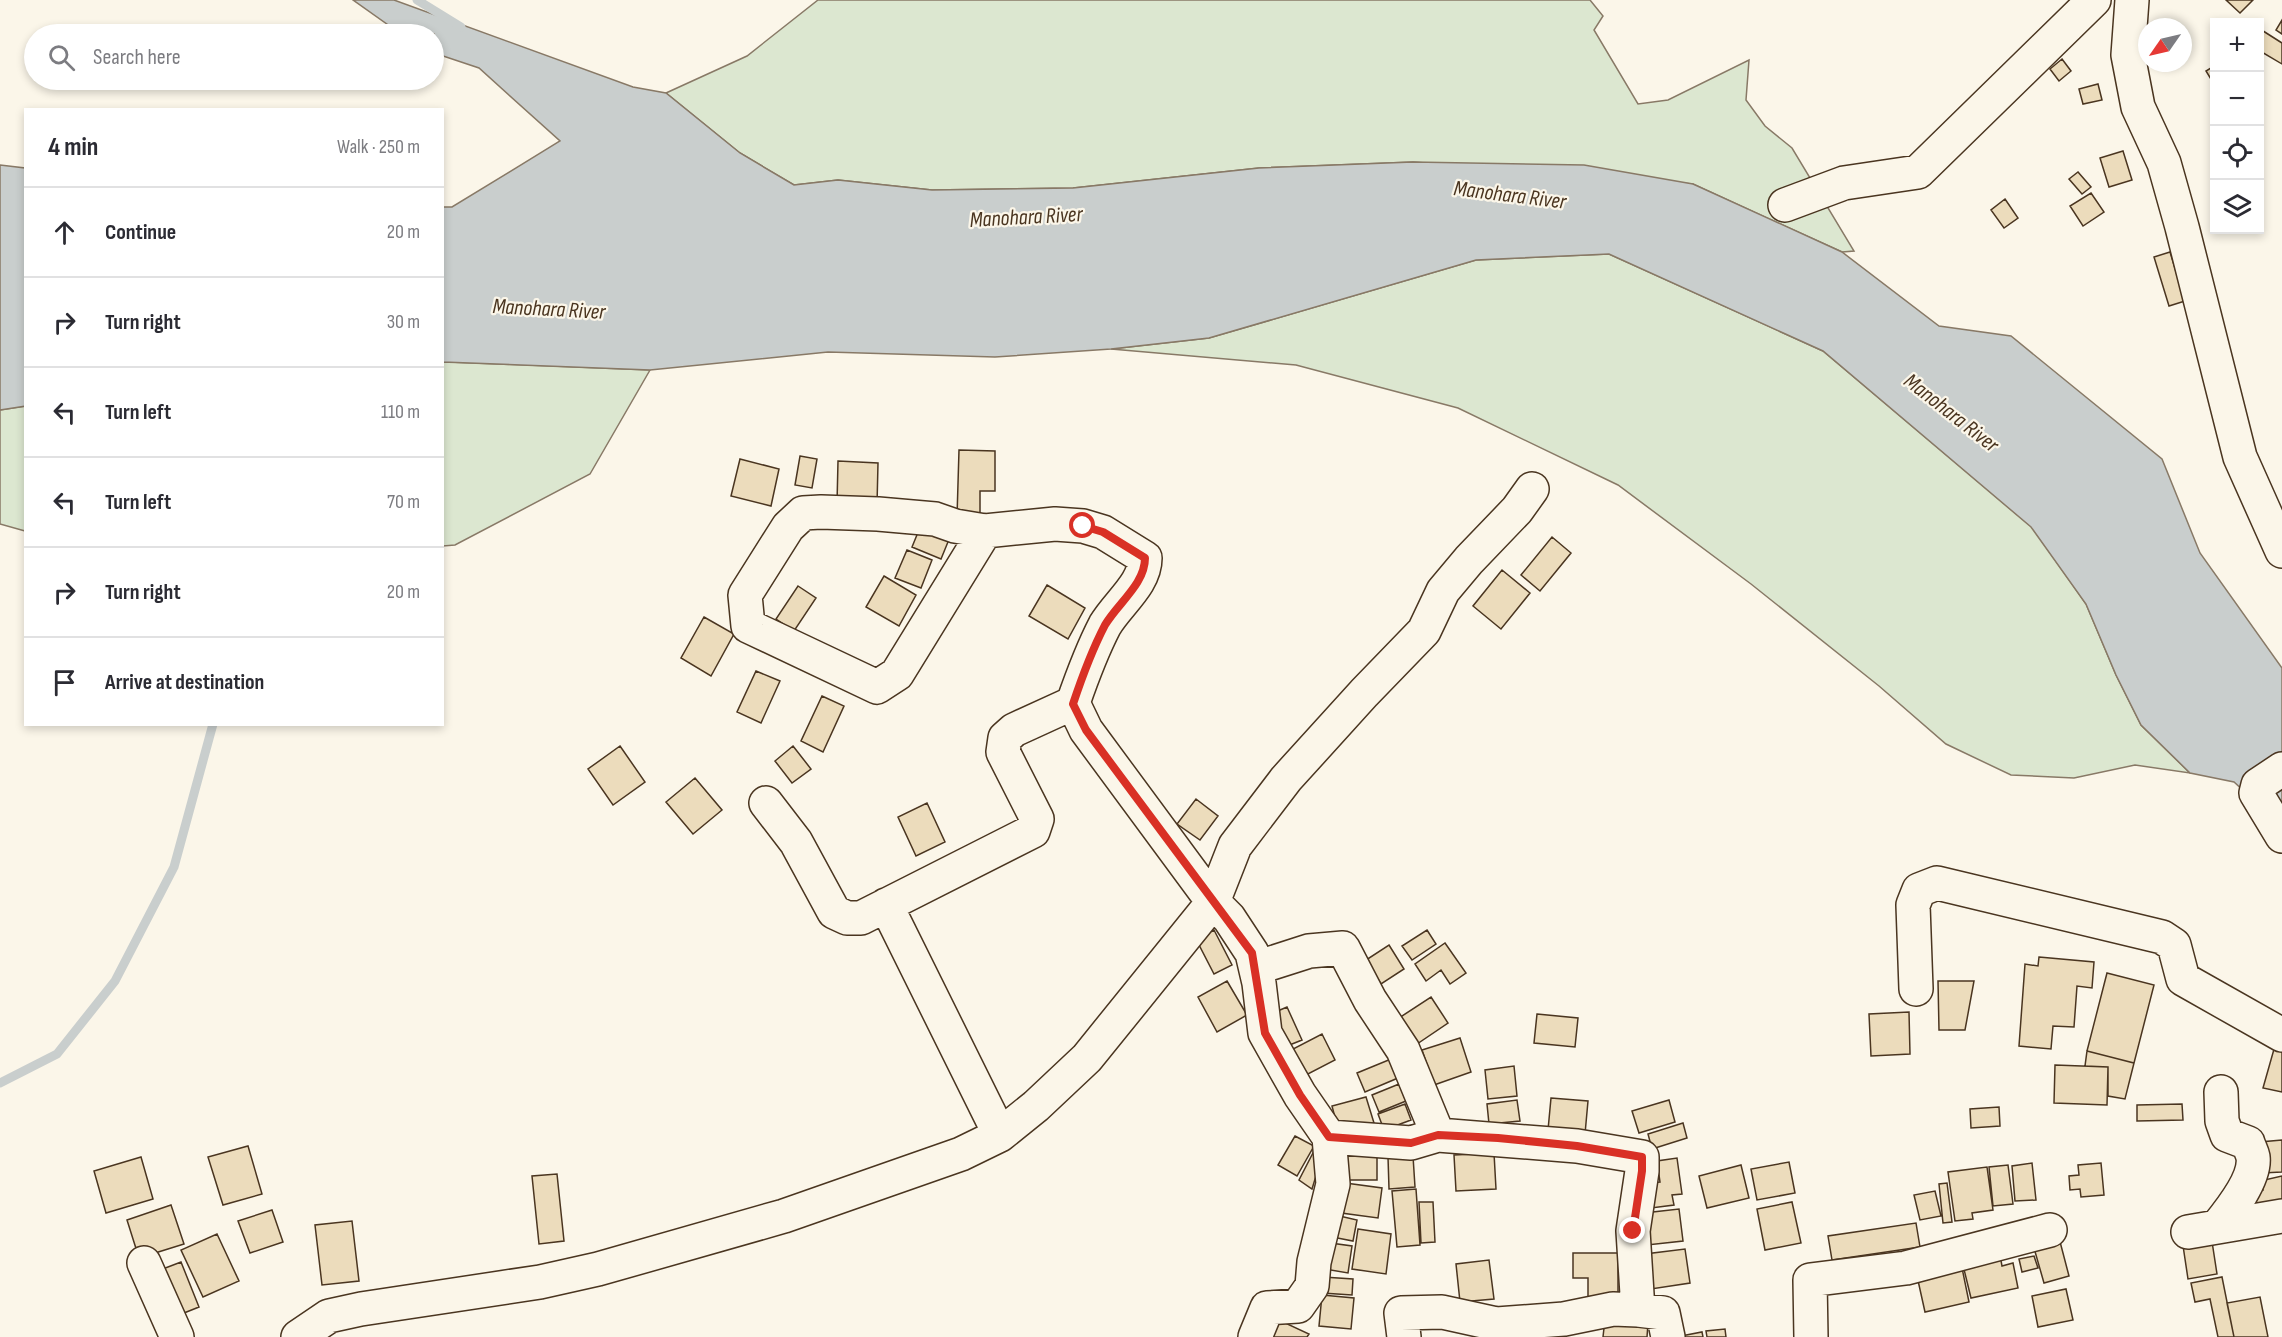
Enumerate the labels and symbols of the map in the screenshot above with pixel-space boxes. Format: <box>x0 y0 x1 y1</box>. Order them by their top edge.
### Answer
north arrow <box>2138 18 2192 72</box>
water label: Manohara River <box>1452 175 1568 216</box>
water label: Manohara River <box>969 201 1084 234</box>
water label: Manohara River <box>492 293 607 326</box>
water label: Manohara River <box>1898 368 2005 459</box>
route start <box>1069 512 1095 538</box>
route end <box>1619 1217 1645 1243</box>

